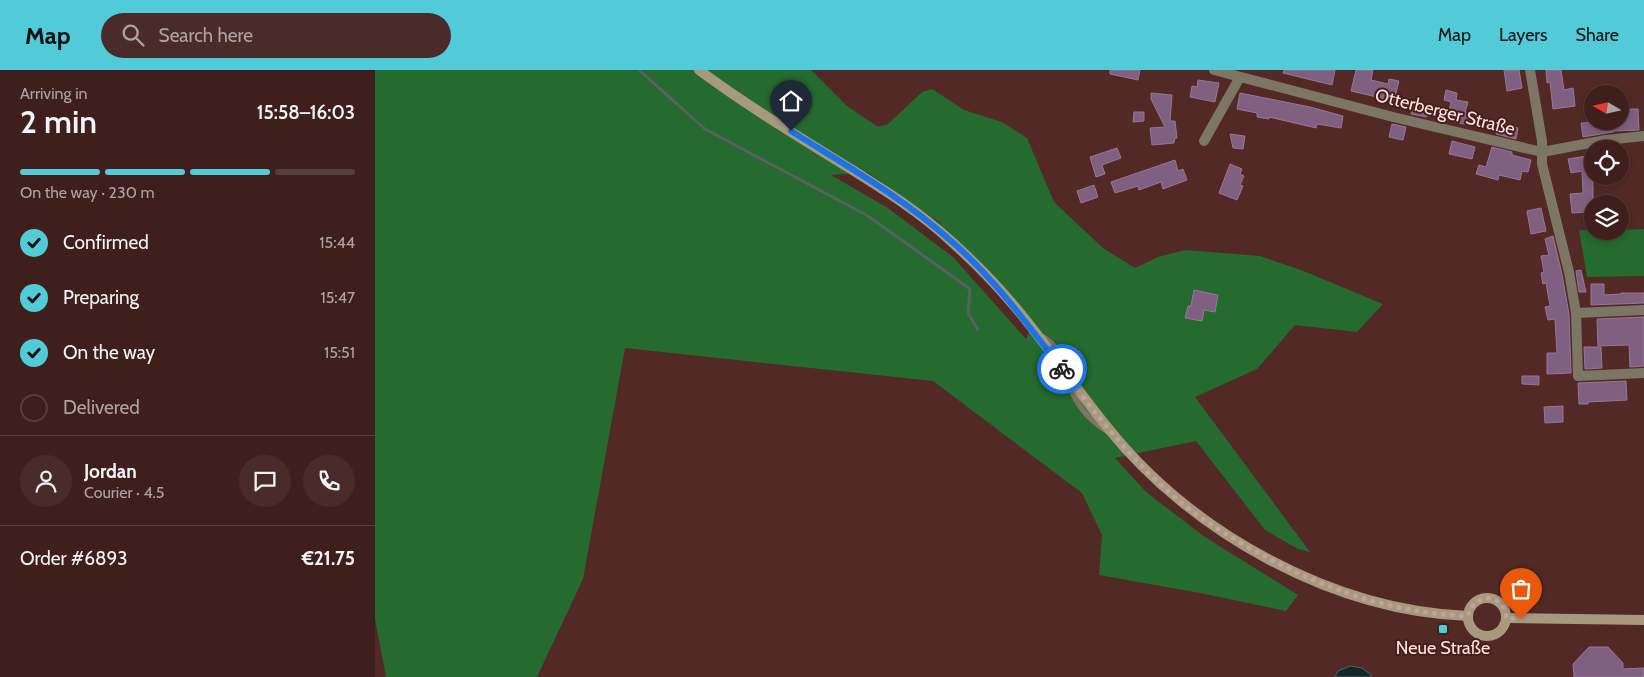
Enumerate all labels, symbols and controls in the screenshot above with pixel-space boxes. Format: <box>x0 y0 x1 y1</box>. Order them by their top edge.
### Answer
search box <box>101 13 451 58</box>
text: Map <box>25 21 71 50</box>
icon: search <box>119 21 147 49</box>
text: Search here <box>159 24 253 47</box>
text: Map <box>1438 24 1471 46</box>
text: Layers <box>1499 24 1548 46</box>
text: Share <box>1576 24 1619 46</box>
pin <box>770 80 812 131</box>
text: Arriving in <box>20 84 87 103</box>
street label: Otterberger Straße <box>1373 84 1517 140</box>
north arrow <box>1584 85 1629 130</box>
map controls <box>1584 85 1629 240</box>
icon: home <box>777 87 805 115</box>
text: 15:58–16:03 <box>257 101 355 124</box>
text: 2 min <box>20 102 97 141</box>
button: locate <box>1584 140 1629 185</box>
text: On the way · 230 m <box>20 183 154 202</box>
button: layers <box>1584 195 1629 240</box>
icon: check <box>20 229 48 257</box>
text: Confirmed <box>63 231 149 254</box>
text: 15:44 <box>319 233 355 252</box>
icon: check <box>20 284 48 312</box>
text: Preparing <box>63 286 139 309</box>
text: 15:47 <box>321 288 355 307</box>
icon: check <box>20 339 48 367</box>
text: On the way <box>63 341 155 364</box>
text: 15:51 <box>324 343 355 362</box>
courier <box>1037 344 1087 394</box>
icon: bike <box>1048 355 1076 383</box>
text: Delivered <box>63 396 140 419</box>
button: person <box>20 455 72 507</box>
button: chat <box>239 455 291 507</box>
button: phone <box>303 455 355 507</box>
text: Jordan <box>84 460 137 483</box>
text: Courier · 4.5 <box>84 483 165 502</box>
text: Order #6893 <box>20 547 128 570</box>
text: €21.75 <box>302 547 355 570</box>
pin <box>1500 568 1542 619</box>
icon: bag <box>1507 575 1535 603</box>
marker: Neue Straße <box>1437 623 1449 635</box>
place label: Neue Straße <box>1396 637 1490 659</box>

